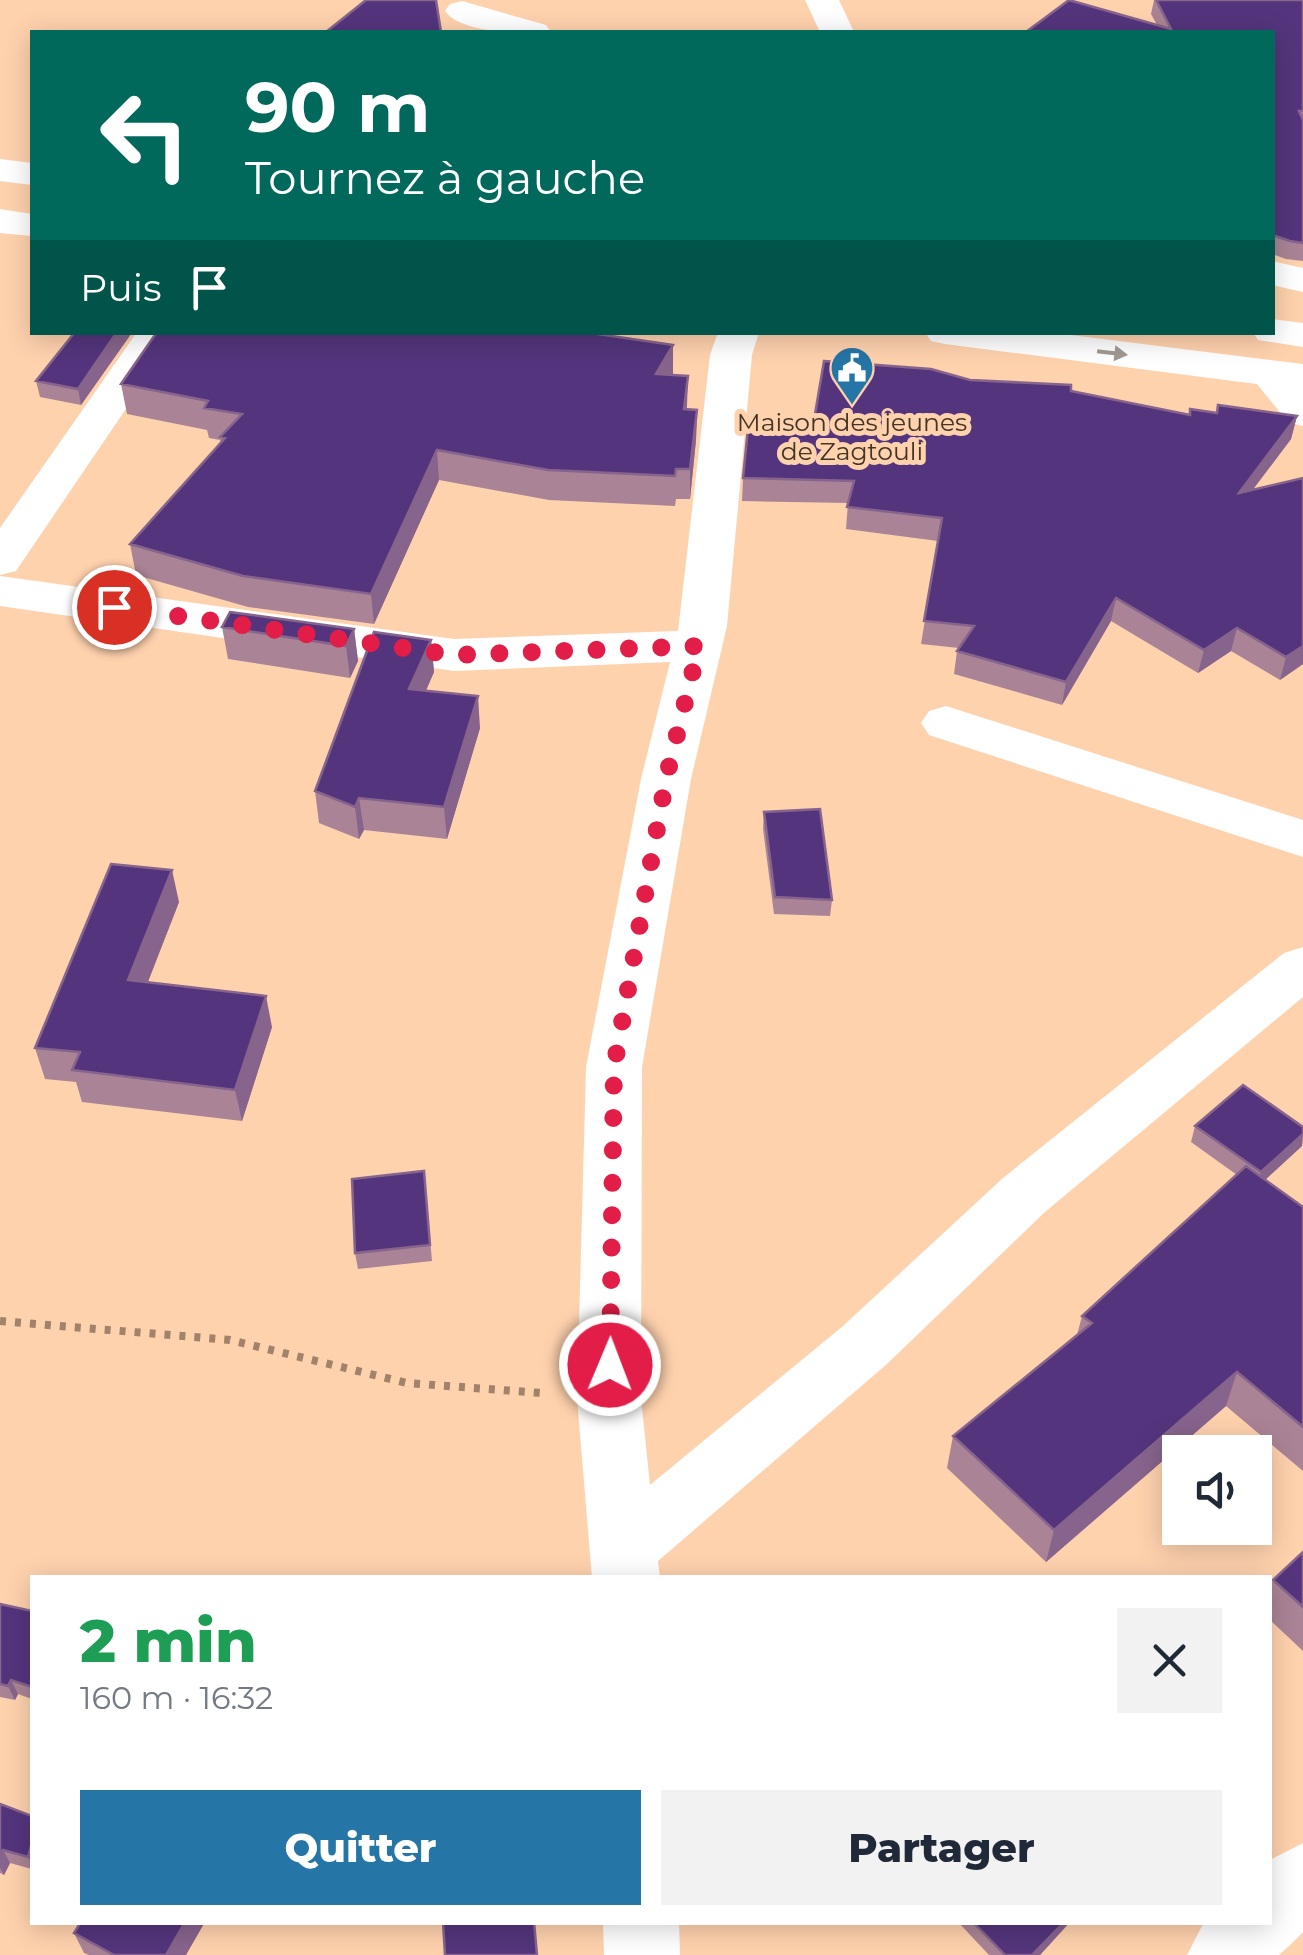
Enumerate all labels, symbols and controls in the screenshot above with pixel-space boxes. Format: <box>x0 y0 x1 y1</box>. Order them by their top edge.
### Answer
text: 90 m <box>245 64 430 150</box>
icon: left <box>80 70 210 200</box>
text: Tournez à gauche <box>245 150 645 205</box>
icon: arrive <box>182 260 237 315</box>
text: Puis <box>80 264 162 311</box>
public building icon: Maison des jeunes de Zagtouli <box>829 345 875 406</box>
one-way arrow <box>1096 345 1128 361</box>
place label: Maison des jeunes de Zagtouli <box>737 407 967 466</box>
pin <box>72 565 157 650</box>
icon: arrive <box>87 580 142 635</box>
position arrow <box>558 1313 662 1417</box>
map controls <box>1162 1435 1272 1545</box>
button: sound <box>1162 1435 1272 1545</box>
text: 2 min <box>80 1604 257 1677</box>
button: close <box>1117 1608 1222 1713</box>
text: 160 m · 16:32 <box>80 1678 273 1717</box>
button: Quitter <box>80 1790 641 1905</box>
button: Partager <box>661 1790 1222 1905</box>

